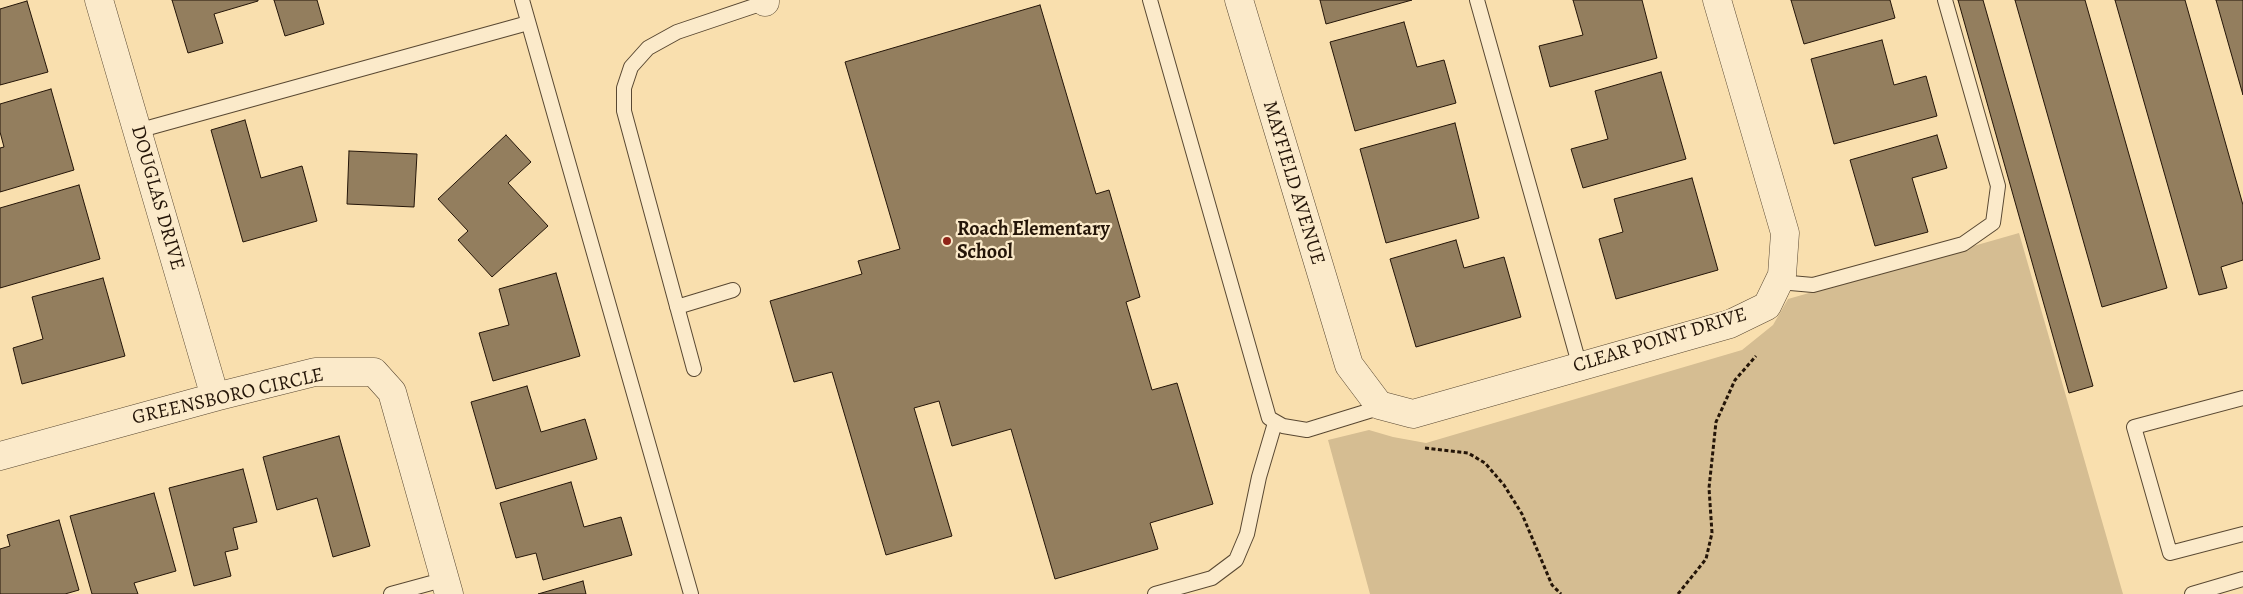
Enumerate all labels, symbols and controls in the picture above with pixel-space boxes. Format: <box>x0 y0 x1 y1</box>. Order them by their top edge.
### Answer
street label: MAYFIELD AVENUE <box>1257 98 1329 268</box>
street label: DOUGLAS DRIVE <box>125 123 189 273</box>
place label: Roach Elementary School <box>957 218 1110 265</box>
marker: Roach Elementary School <box>941 235 953 247</box>
street label: CLEAR POINT DRIVE <box>1570 303 1750 379</box>
street label: GREENSBORO CIRCLE <box>130 363 326 431</box>

